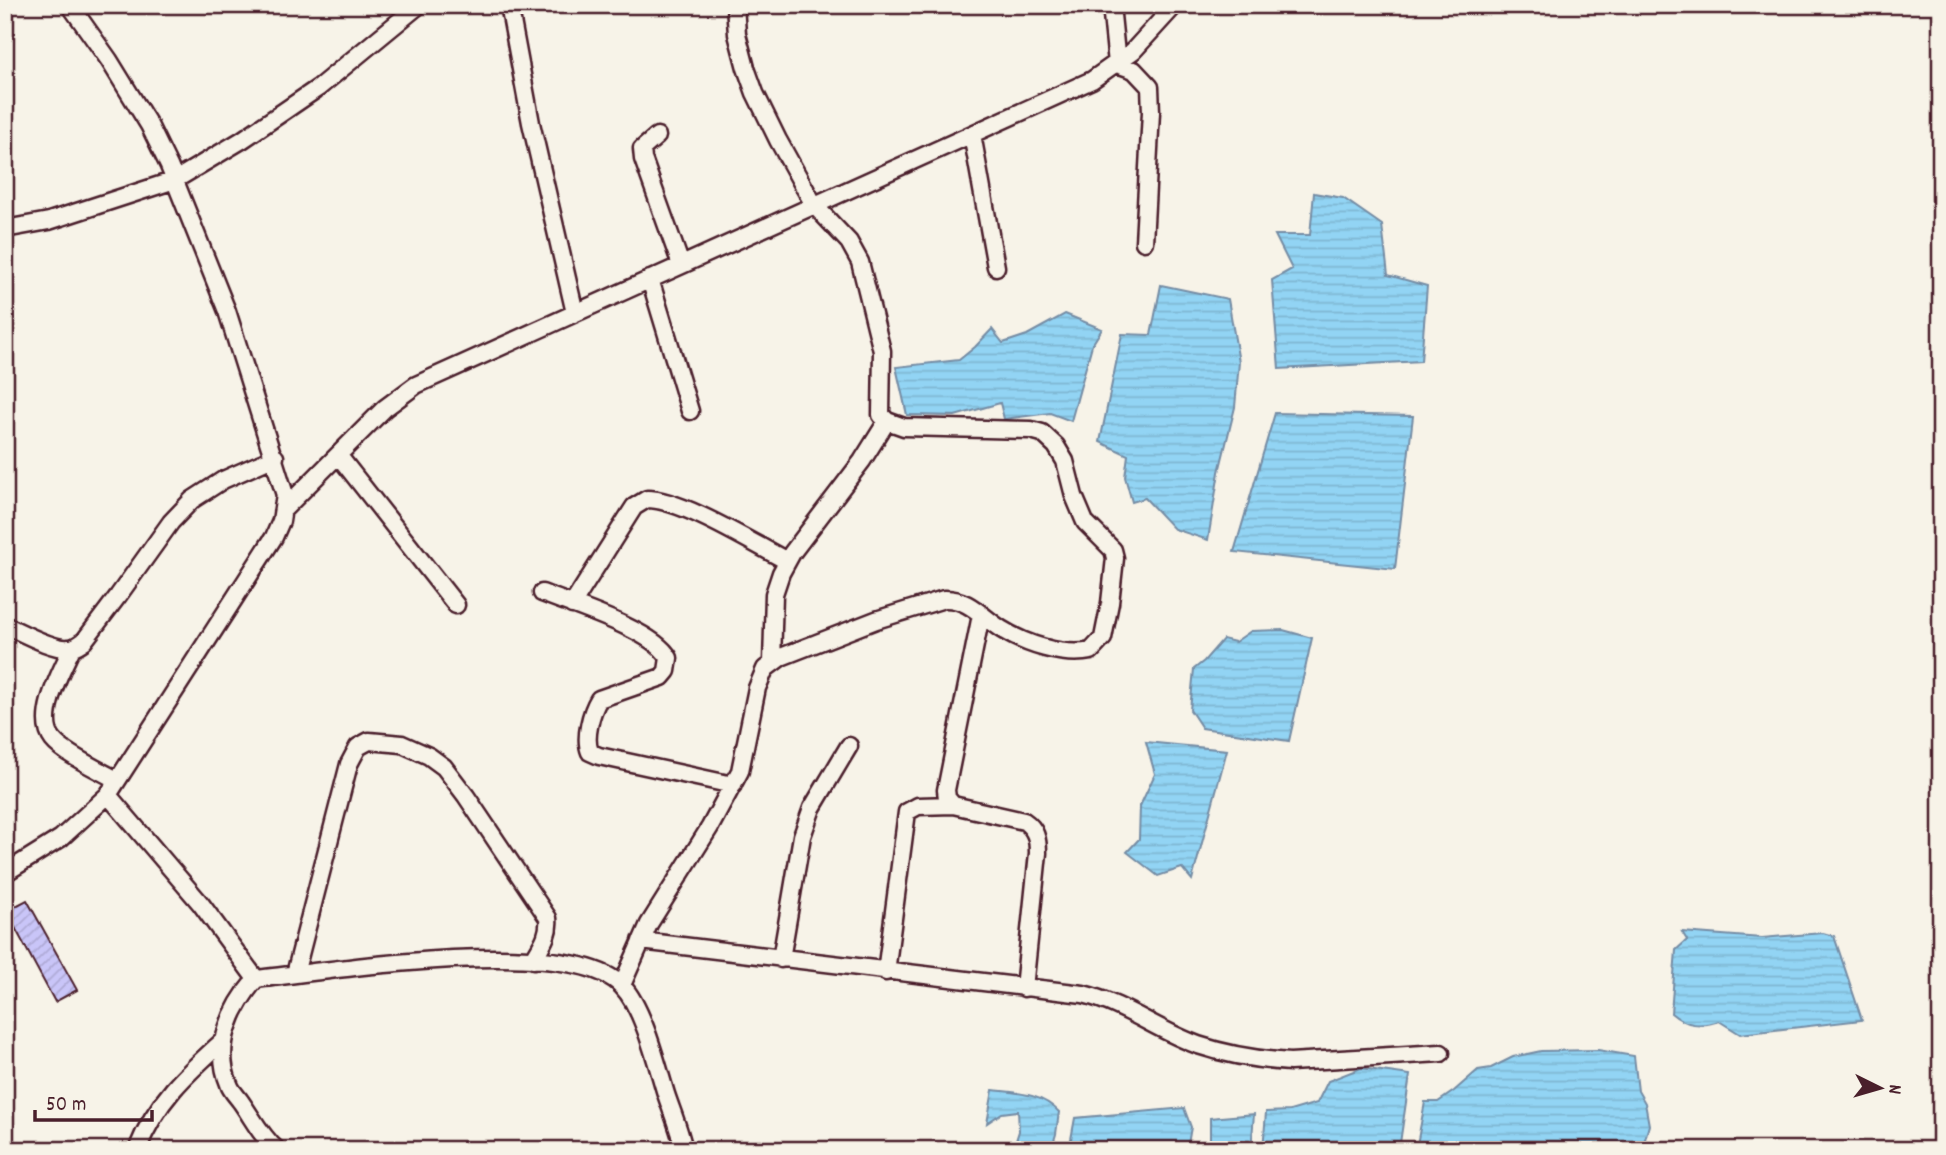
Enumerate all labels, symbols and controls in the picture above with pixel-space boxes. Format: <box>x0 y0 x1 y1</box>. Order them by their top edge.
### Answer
north arrow <box>1844 1054 1914 1124</box>
scale bar <box>35 1078 152 1122</box>
text: N <box>1880 1083 1907 1095</box>
text: 50 m <box>46 1091 86 1121</box>

